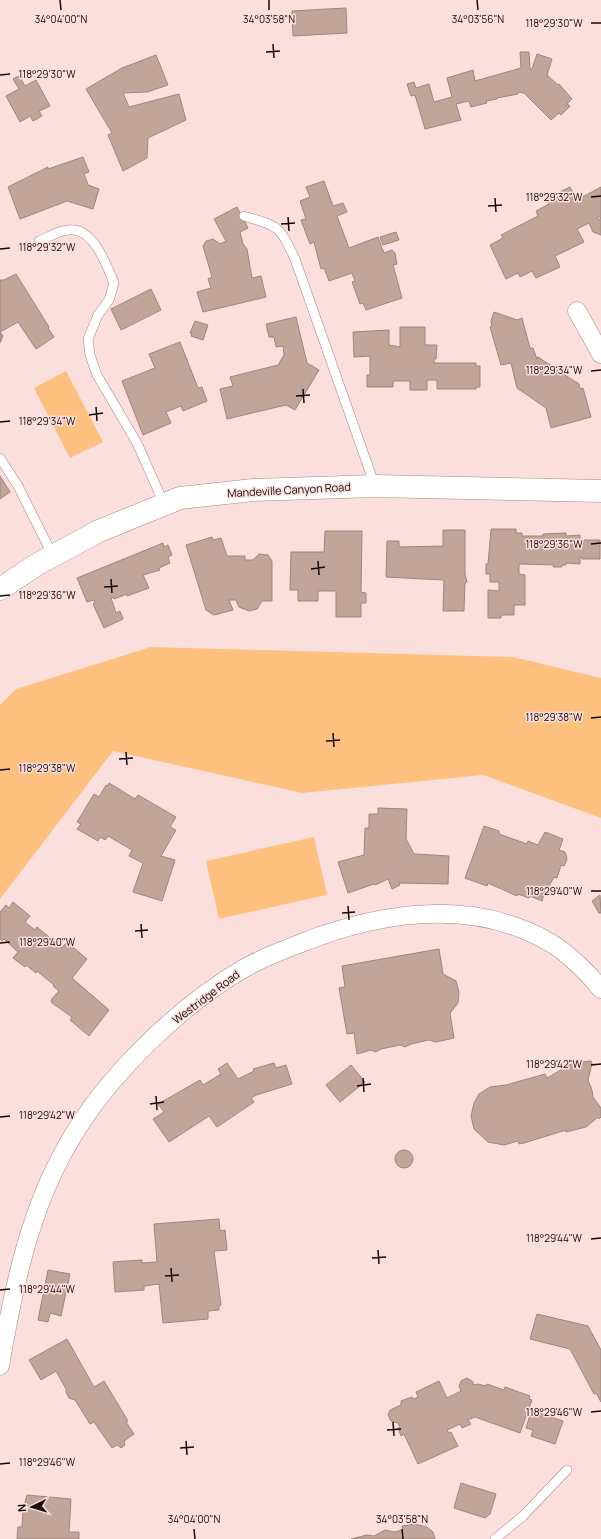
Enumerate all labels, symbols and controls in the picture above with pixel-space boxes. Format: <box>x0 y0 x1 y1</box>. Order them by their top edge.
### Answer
text: 34°04'00"N <box>35 12 88 26</box>
text: 34°03'58"N <box>243 12 295 26</box>
text: 34°03'56"N <box>452 12 504 26</box>
text: 118°29'30"W <box>525 16 583 30</box>
text: 118°29'30"W <box>18 67 76 81</box>
text: 118°29'32"W <box>526 190 583 204</box>
text: 118°29'32"W <box>19 240 76 254</box>
text: 118°29'34"W <box>526 363 583 377</box>
text: 118°29'34"W <box>19 414 76 428</box>
street label: Mandeville Canyon Road <box>227 479 351 500</box>
text: 118°29'36"W <box>525 537 583 551</box>
text: 118°29'36"W <box>18 588 76 602</box>
text: 118°29'38"W <box>526 710 583 724</box>
text: 118°29'38"W <box>19 761 76 775</box>
text: 118°29'40"W <box>526 884 583 898</box>
text: 118°29'40"W <box>19 935 76 949</box>
street label: Westridge Road <box>169 966 242 1027</box>
text: 118°29'42"W <box>526 1057 583 1071</box>
text: 118°29'42"W <box>19 1108 76 1122</box>
text: 118°29'44"W <box>526 1231 583 1245</box>
text: 118°29'44"W <box>19 1282 76 1296</box>
text: 118°29'46"W <box>526 1405 583 1419</box>
text: 118°29'46"W <box>19 1455 76 1469</box>
north arrow <box>12 1487 52 1527</box>
text: N <box>14 1503 29 1513</box>
text: 34°04'00"N <box>168 1512 221 1526</box>
text: 34°03'58"N <box>376 1512 428 1526</box>

